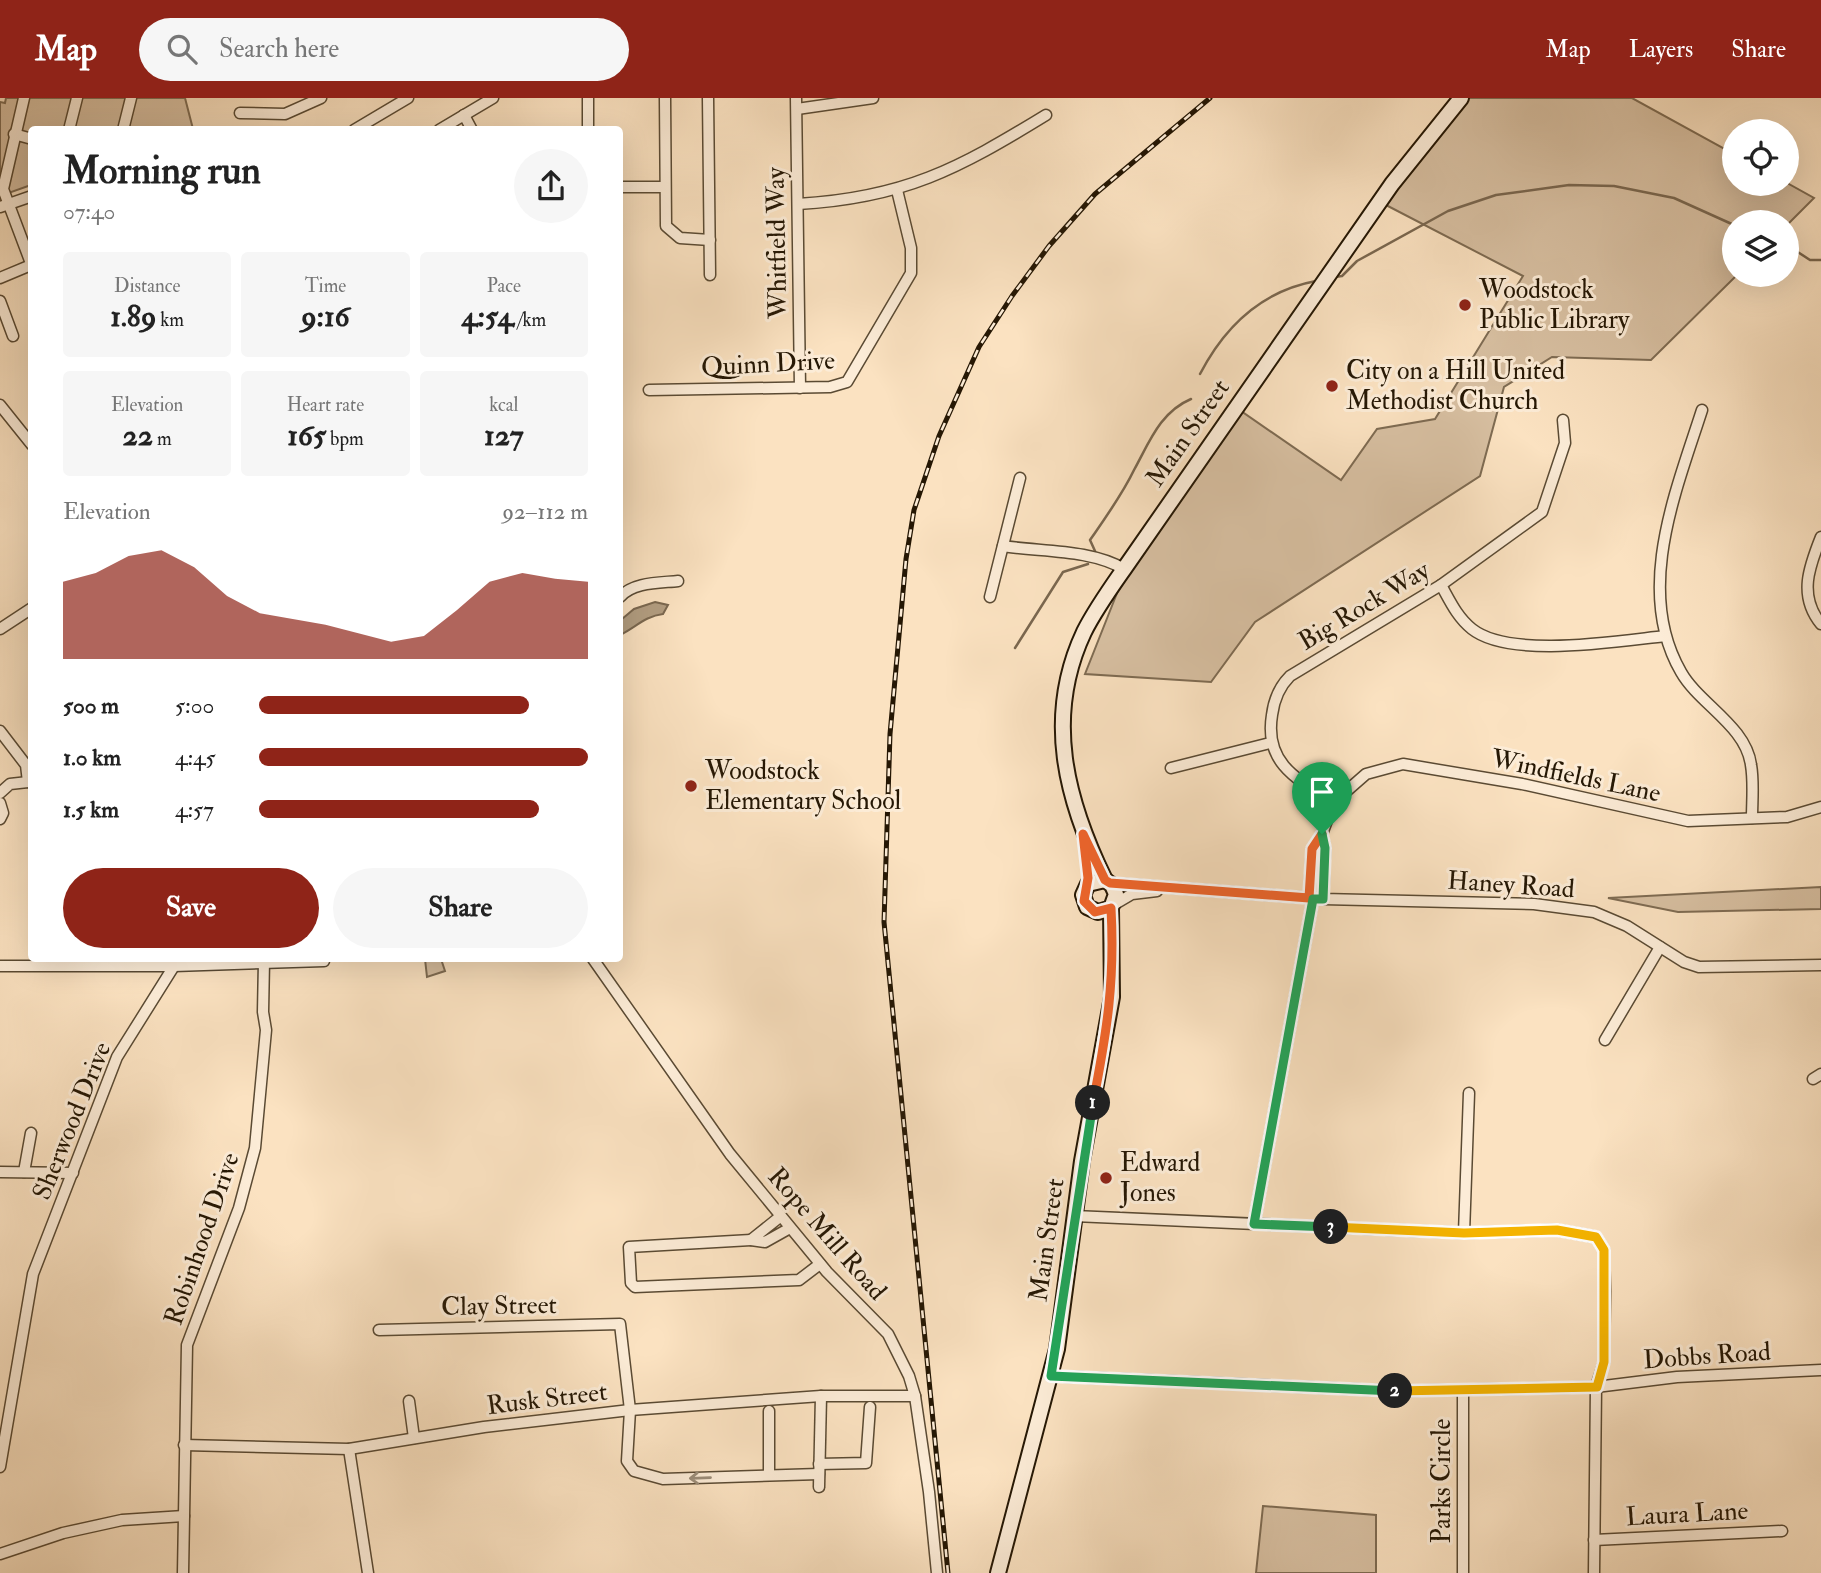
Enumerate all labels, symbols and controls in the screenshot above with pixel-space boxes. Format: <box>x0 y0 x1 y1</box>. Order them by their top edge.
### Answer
search box <box>139 18 629 81</box>
text: Map <box>35 29 97 70</box>
icon: search <box>163 30 201 68</box>
text: Search here <box>219 33 339 65</box>
text: Map <box>1546 34 1591 65</box>
text: Layers <box>1629 34 1693 65</box>
text: Share <box>1731 34 1786 65</box>
map controls <box>1722 119 1799 287</box>
button: locate <box>1722 119 1799 196</box>
text: Morning run <box>63 147 261 195</box>
button: share <box>514 149 588 223</box>
street label: Whitfield Way <box>760 166 794 320</box>
text: 07:40 <box>63 197 115 226</box>
button: layers <box>1722 210 1799 287</box>
text: Distance <box>114 274 180 298</box>
text: Time <box>305 274 346 298</box>
text: Pace <box>487 274 521 298</box>
place label: Woodstock Public Library <box>1478 274 1630 336</box>
marker: Woodstock Public Library <box>1457 297 1473 313</box>
text: 1.89 <box>110 298 156 335</box>
text: 9:16 <box>301 298 350 335</box>
text: 4:54 <box>461 298 514 335</box>
text: km <box>156 308 184 332</box>
text: /km <box>514 308 546 332</box>
street label: Quinn Drive <box>700 345 836 383</box>
place label: City on a Hill United Methodist Church <box>1346 355 1565 417</box>
street label: Main Street <box>1139 373 1237 493</box>
marker: City on a Hill United Methodist Church <box>1324 378 1340 394</box>
text: Elevation <box>111 393 183 417</box>
text: Heart rate <box>287 393 364 417</box>
text: kcal <box>489 393 518 417</box>
text: 22 <box>123 417 153 454</box>
text: 165 <box>287 417 326 454</box>
text: 127 <box>484 417 524 454</box>
text: m <box>153 427 172 451</box>
text: bpm <box>326 427 364 451</box>
text: Elevation <box>63 497 151 526</box>
text: 92–112 m <box>502 497 588 526</box>
street label: Big Rock Way <box>1293 554 1436 658</box>
text: 500 m <box>63 691 119 720</box>
text: 5:00 <box>175 691 214 720</box>
street label: Windfields Lane <box>1487 742 1664 810</box>
text: 1.0 km <box>63 743 121 772</box>
text: 4:45 <box>175 743 216 772</box>
place label: Woodstock Elementary School <box>704 755 902 817</box>
pin <box>1292 762 1352 834</box>
icon: arrive <box>1303 773 1341 811</box>
marker: Woodstock Elementary School <box>683 778 699 794</box>
text: 1.5 km <box>63 795 119 824</box>
text: 4:57 <box>175 795 214 824</box>
street label: Haney Road <box>1446 865 1576 905</box>
button: Save <box>63 868 319 948</box>
button: Share <box>333 868 588 948</box>
street label: Sherwood Drive <box>26 1037 118 1205</box>
pin: 1 <box>1076 1086 1110 1121</box>
text: 1 <box>1089 1090 1096 1114</box>
place label: Edward Jones <box>1119 1147 1201 1209</box>
street label: Robinhood Drive <box>158 1148 247 1329</box>
street label: Rope Mill Road <box>760 1161 894 1308</box>
marker: Edward Jones <box>1098 1170 1114 1186</box>
street label: Main Street <box>1023 1176 1071 1304</box>
pin: 3 <box>1314 1210 1348 1244</box>
text: 3 <box>1327 1214 1334 1238</box>
street label: Clay Street <box>441 1289 557 1323</box>
street label: Dobbs Road <box>1642 1336 1772 1376</box>
pin: 2 <box>1378 1374 1412 1408</box>
street label: Rusk Street <box>485 1376 609 1422</box>
text: 2 <box>1390 1378 1399 1402</box>
street label: Parks Circle <box>1426 1418 1458 1543</box>
one-way arrow <box>689 1471 712 1484</box>
street label: Laura Lane <box>1625 1495 1749 1533</box>

